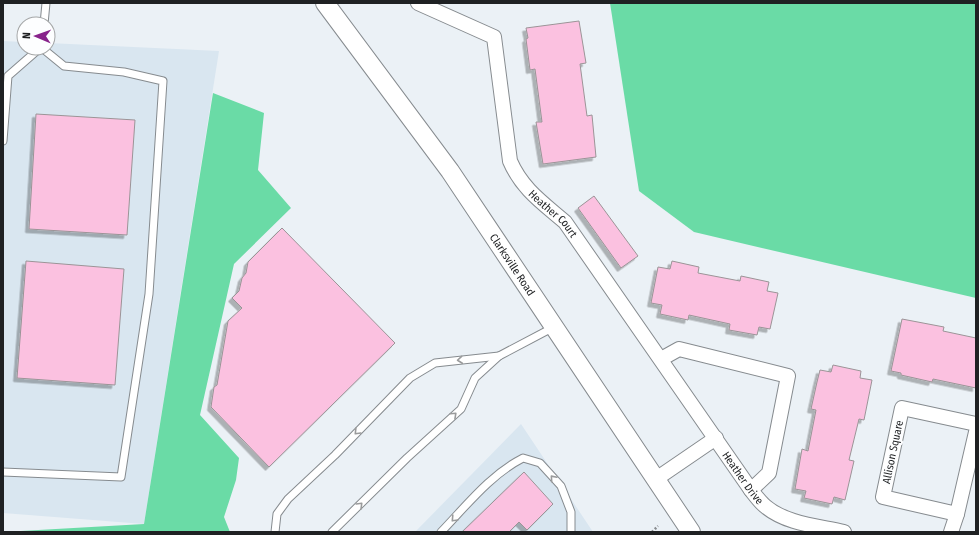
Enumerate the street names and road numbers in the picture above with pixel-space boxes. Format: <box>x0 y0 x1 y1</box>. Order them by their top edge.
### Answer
street label: Heather Court <box>526 187 580 240</box>
street label: Clarksville Road <box>487 231 538 298</box>
street label: Allison Square <box>880 419 906 485</box>
street label: Heather Drive <box>720 449 766 507</box>

